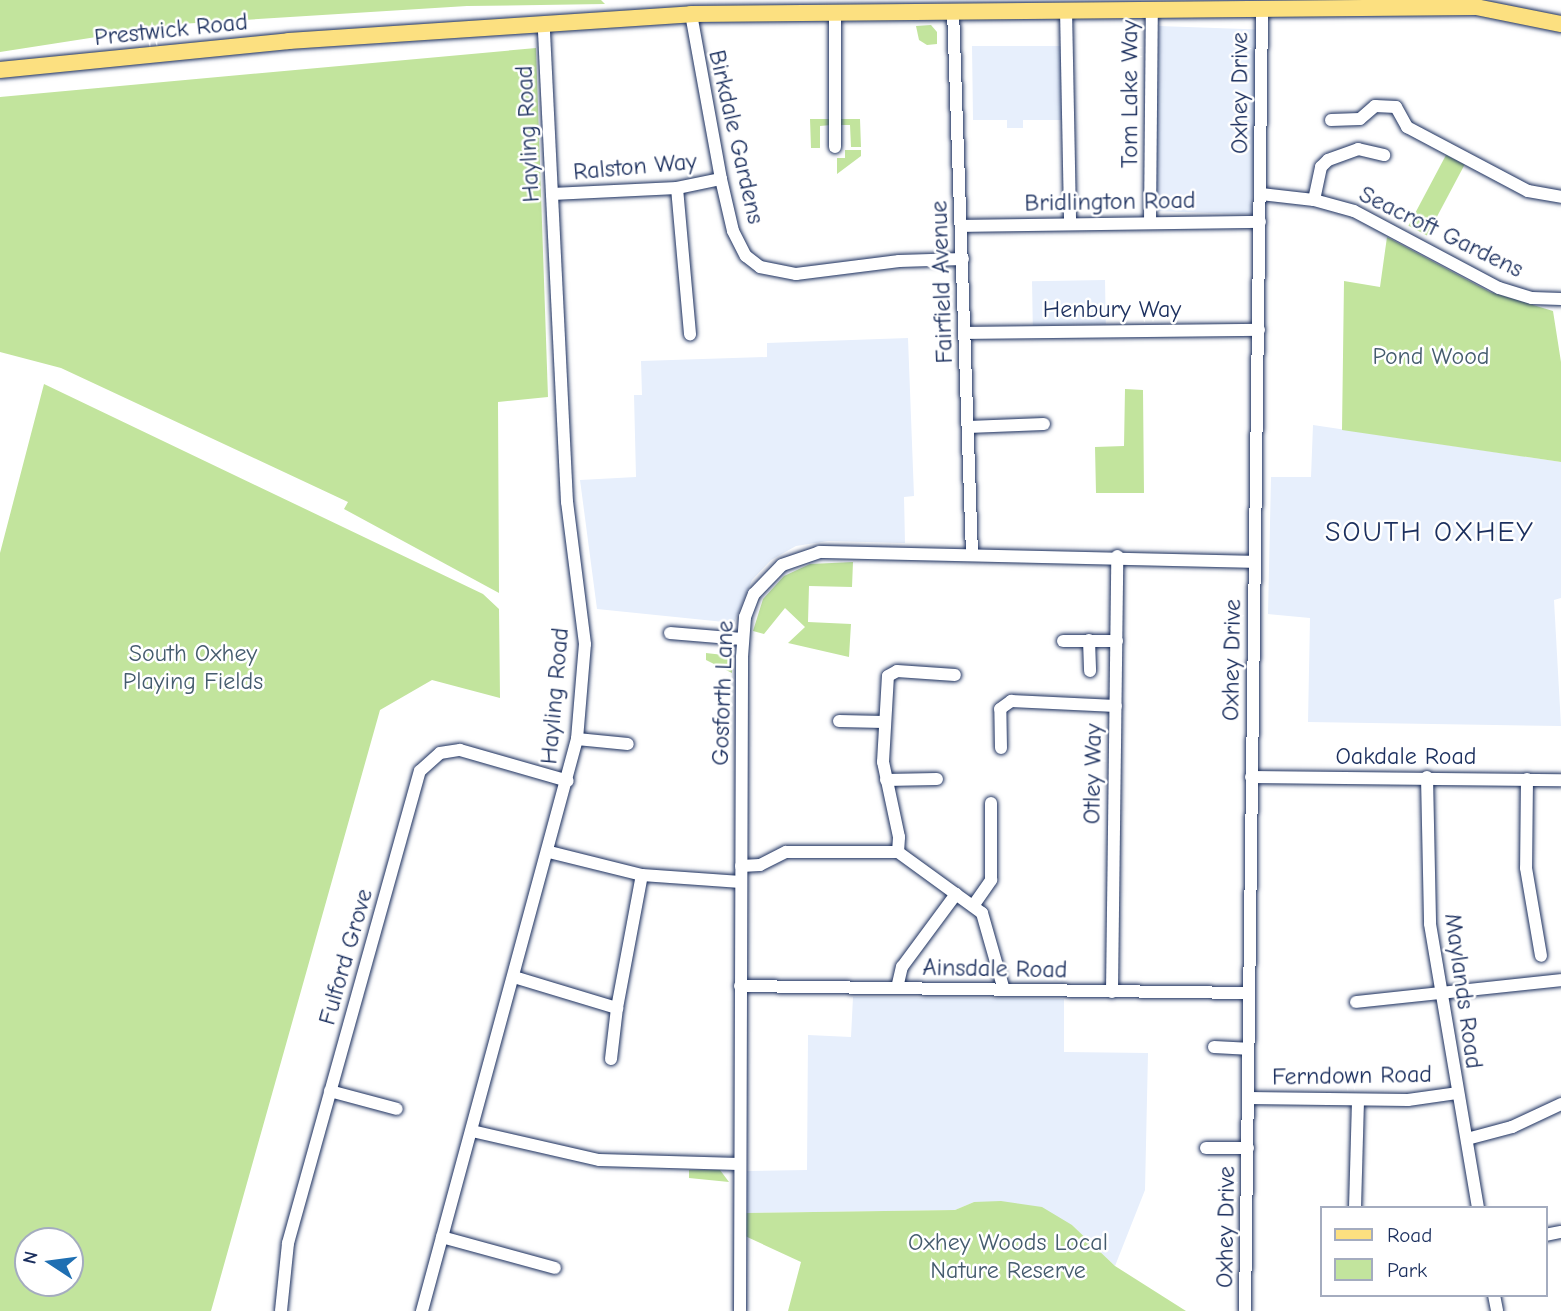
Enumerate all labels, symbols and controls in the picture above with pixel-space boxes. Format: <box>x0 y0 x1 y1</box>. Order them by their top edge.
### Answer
street label: Prestwick Road <box>93 8 249 52</box>
street label: Tom Lake Way <box>1116 20 1144 168</box>
street label: Oxhey Drive <box>1226 32 1254 154</box>
street label: Birkdale Gardens <box>702 47 770 227</box>
street label: Hayling Road <box>510 65 546 203</box>
street label: Ralston Way <box>572 147 698 187</box>
street label: Seacroft Gardens <box>1354 180 1528 284</box>
street label: Bridlington Road <box>1024 186 1196 218</box>
street label: Fairfield Avenue <box>925 200 959 364</box>
street label: Henbury Way <box>1043 296 1181 324</box>
park label: Pond Wood <box>1372 343 1490 371</box>
district label: SOUTH OXHEY <box>1326 515 1534 549</box>
street label: Oxhey Drive <box>1217 599 1247 721</box>
street label: Gosforth Lane <box>706 620 740 766</box>
street label: Hayling Road <box>535 627 575 765</box>
park label: South Oxhey Playing Fields <box>123 640 263 696</box>
street label: Otley Way <box>1078 723 1108 825</box>
street label: Oakdale Road <box>1335 743 1477 771</box>
street label: Fulford Grove <box>313 886 379 1028</box>
street label: Maylands Road <box>1438 911 1488 1071</box>
street label: Ainsdale Road <box>922 953 1068 985</box>
street label: Ferndown Road <box>1272 1060 1432 1092</box>
street label: Oxhey Drive <box>1211 1166 1241 1288</box>
legend <box>1320 1206 1547 1297</box>
text: Road <box>1387 1223 1432 1247</box>
north arrow <box>14 1227 84 1297</box>
park label: Oxhey Woods Local Nature Reserve <box>908 1229 1108 1285</box>
text: N <box>18 1249 43 1266</box>
text: Park <box>1387 1258 1427 1282</box>

